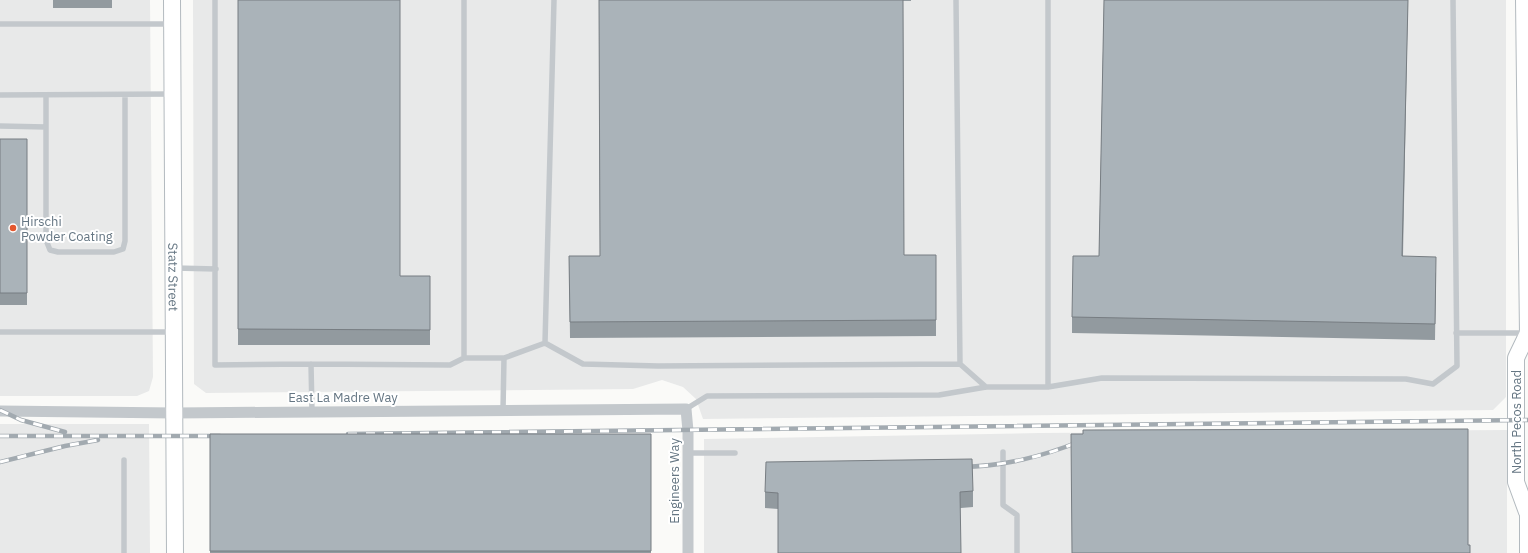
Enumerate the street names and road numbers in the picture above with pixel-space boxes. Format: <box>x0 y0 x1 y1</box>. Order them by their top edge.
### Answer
street label: Statz Street <box>165 243 182 311</box>
street label: North Pecos Road <box>1508 370 1525 474</box>
street label: East La Madre Way <box>288 389 398 406</box>
street label: Engineers Way <box>666 438 683 524</box>

